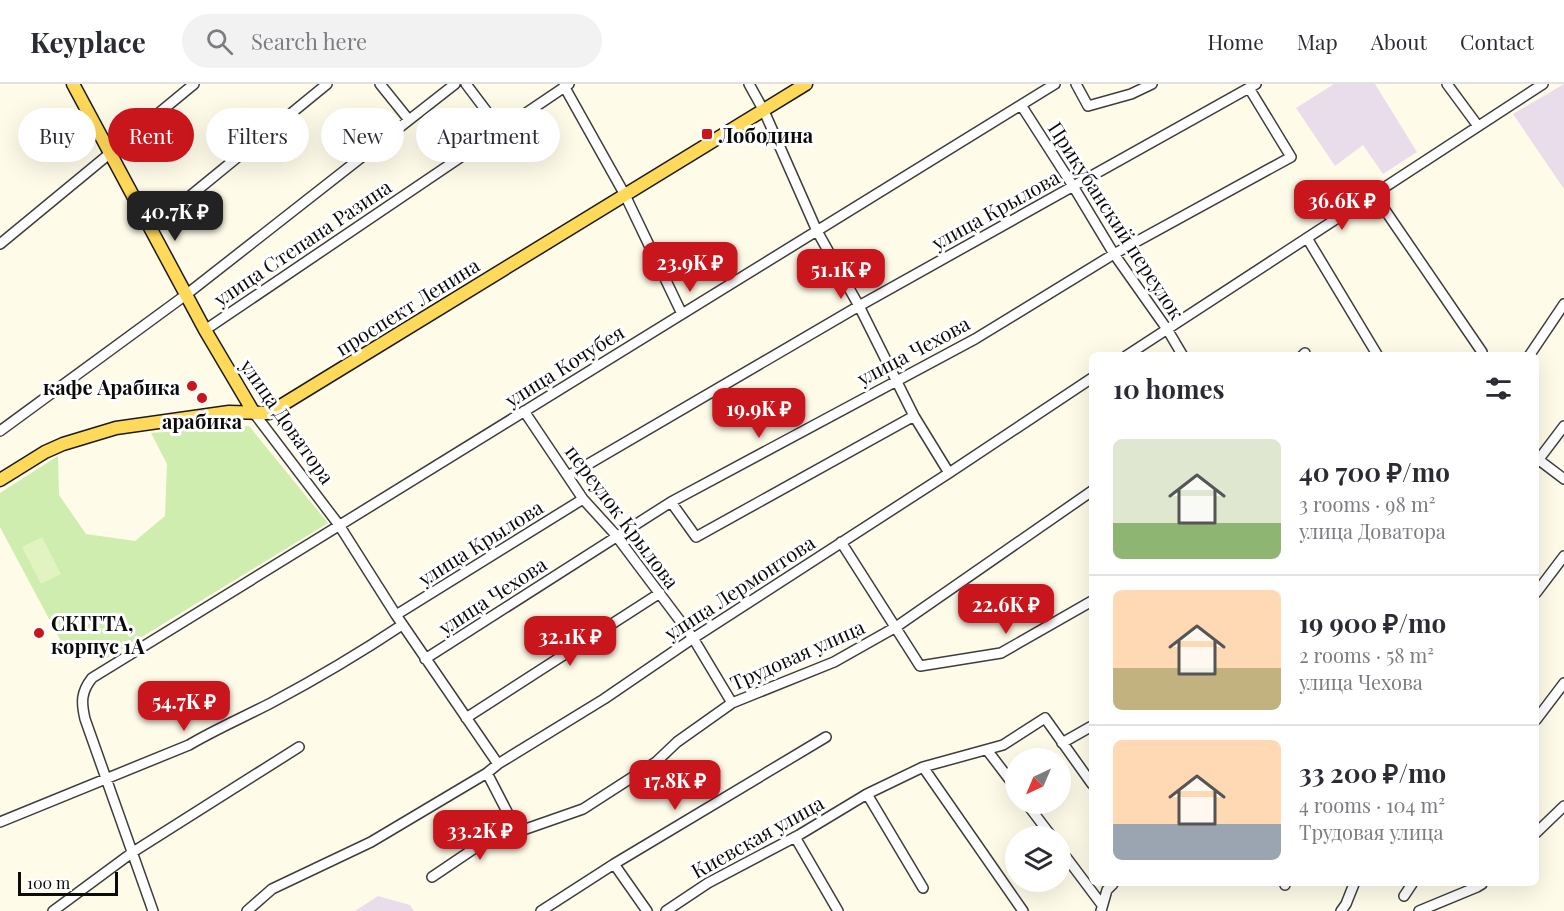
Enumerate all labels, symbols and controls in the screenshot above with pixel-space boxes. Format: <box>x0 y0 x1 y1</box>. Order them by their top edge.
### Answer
search box <box>182 14 602 68</box>
text: Keyplace <box>30 23 146 60</box>
icon: search <box>203 25 236 58</box>
text: Search here <box>251 26 367 56</box>
text: Home <box>1208 27 1264 55</box>
text: Map <box>1297 27 1338 55</box>
text: About <box>1371 27 1427 55</box>
text: Contact <box>1460 27 1534 55</box>
chip: Buy <box>18 108 96 162</box>
chip: Rent <box>108 108 194 162</box>
chip: Filters <box>206 108 309 162</box>
chip: New <box>321 108 404 162</box>
chip: Apartment <box>416 108 560 162</box>
street label: Прикубанский переулок <box>1043 116 1191 325</box>
place label: Лободина <box>718 121 814 148</box>
marker: Лободина <box>700 127 714 141</box>
street label: улица Крылова <box>925 163 1064 256</box>
street label: улица Степана Разина <box>207 172 396 312</box>
pin: 36.6K ₽ <box>1287 180 1397 231</box>
text: 36.6K ₽ <box>1308 186 1376 213</box>
pin: 40.7K ₽ <box>120 191 230 242</box>
text: 40.7K ₽ <box>141 197 209 224</box>
pin: 23.9K ₽ <box>635 242 745 293</box>
text: 23.9K ₽ <box>657 248 723 275</box>
pin: 51.1K ₽ <box>786 249 896 300</box>
street label: проспект Ленина <box>330 251 484 361</box>
text: 51.1K ₽ <box>811 255 871 282</box>
street label: улица Чехова <box>851 309 974 391</box>
street label: улица Кочубея <box>498 317 629 413</box>
street label: улица Доватора <box>234 352 341 489</box>
text: 10 homes <box>1113 371 1225 406</box>
icon: filters <box>1482 372 1515 405</box>
place label: кафе Арабика <box>43 373 181 400</box>
marker: кафе Арабика <box>185 379 199 393</box>
pin: 19.9K ₽ <box>704 388 814 439</box>
marker: арабика <box>195 391 209 405</box>
text: 19.9K ₽ <box>726 394 792 421</box>
place label: арабика <box>162 407 243 434</box>
street label: переулок Крылова <box>560 438 686 594</box>
text: 40 700 ₽/mo <box>1299 454 1450 489</box>
icon: home <box>1161 463 1233 535</box>
text: 3 rooms · 98 m² <box>1299 490 1435 517</box>
street label: улица Крылова <box>412 493 548 592</box>
text: улица Доватора <box>1299 517 1446 544</box>
street label: улица Лермонтова <box>658 528 820 646</box>
street label: улица Чехова <box>432 550 551 641</box>
pin: 22.6K ₽ <box>951 584 1061 635</box>
text: 22.6K ₽ <box>972 590 1040 617</box>
text: 19 900 ₽/mo <box>1299 605 1446 640</box>
place label: СКГГТА, корпус 1А <box>51 609 145 659</box>
street label: Трудовая улица <box>726 612 869 696</box>
icon: home <box>1161 614 1233 686</box>
pin: 32.1K ₽ <box>515 616 625 667</box>
text: 32.1K ₽ <box>538 622 602 649</box>
marker: СКГГТА, корпус 1А <box>32 626 46 640</box>
text: 2 rooms · 58 m² <box>1299 641 1434 668</box>
text: улица Чехова <box>1299 668 1423 695</box>
pin: 54.7K ₽ <box>129 681 239 732</box>
text: 54.7K ₽ <box>152 687 216 714</box>
north arrow <box>1005 748 1071 814</box>
map controls <box>1005 748 1071 892</box>
text: 33 200 ₽/mo <box>1299 755 1446 790</box>
pin: 17.8K ₽ <box>620 760 730 811</box>
icon: home <box>1161 764 1233 836</box>
text: 17.8K ₽ <box>643 766 707 793</box>
street label: Киевская улица <box>686 788 828 884</box>
text: 4 rooms · 104 m² <box>1299 791 1445 818</box>
pin: 33.2K ₽ <box>425 810 535 861</box>
text: 33.2K ₽ <box>447 816 513 843</box>
text: Трудовая улица <box>1299 818 1444 845</box>
button: layers <box>1005 826 1071 892</box>
scale bar <box>18 869 118 896</box>
text: 100 m <box>27 872 70 893</box>

